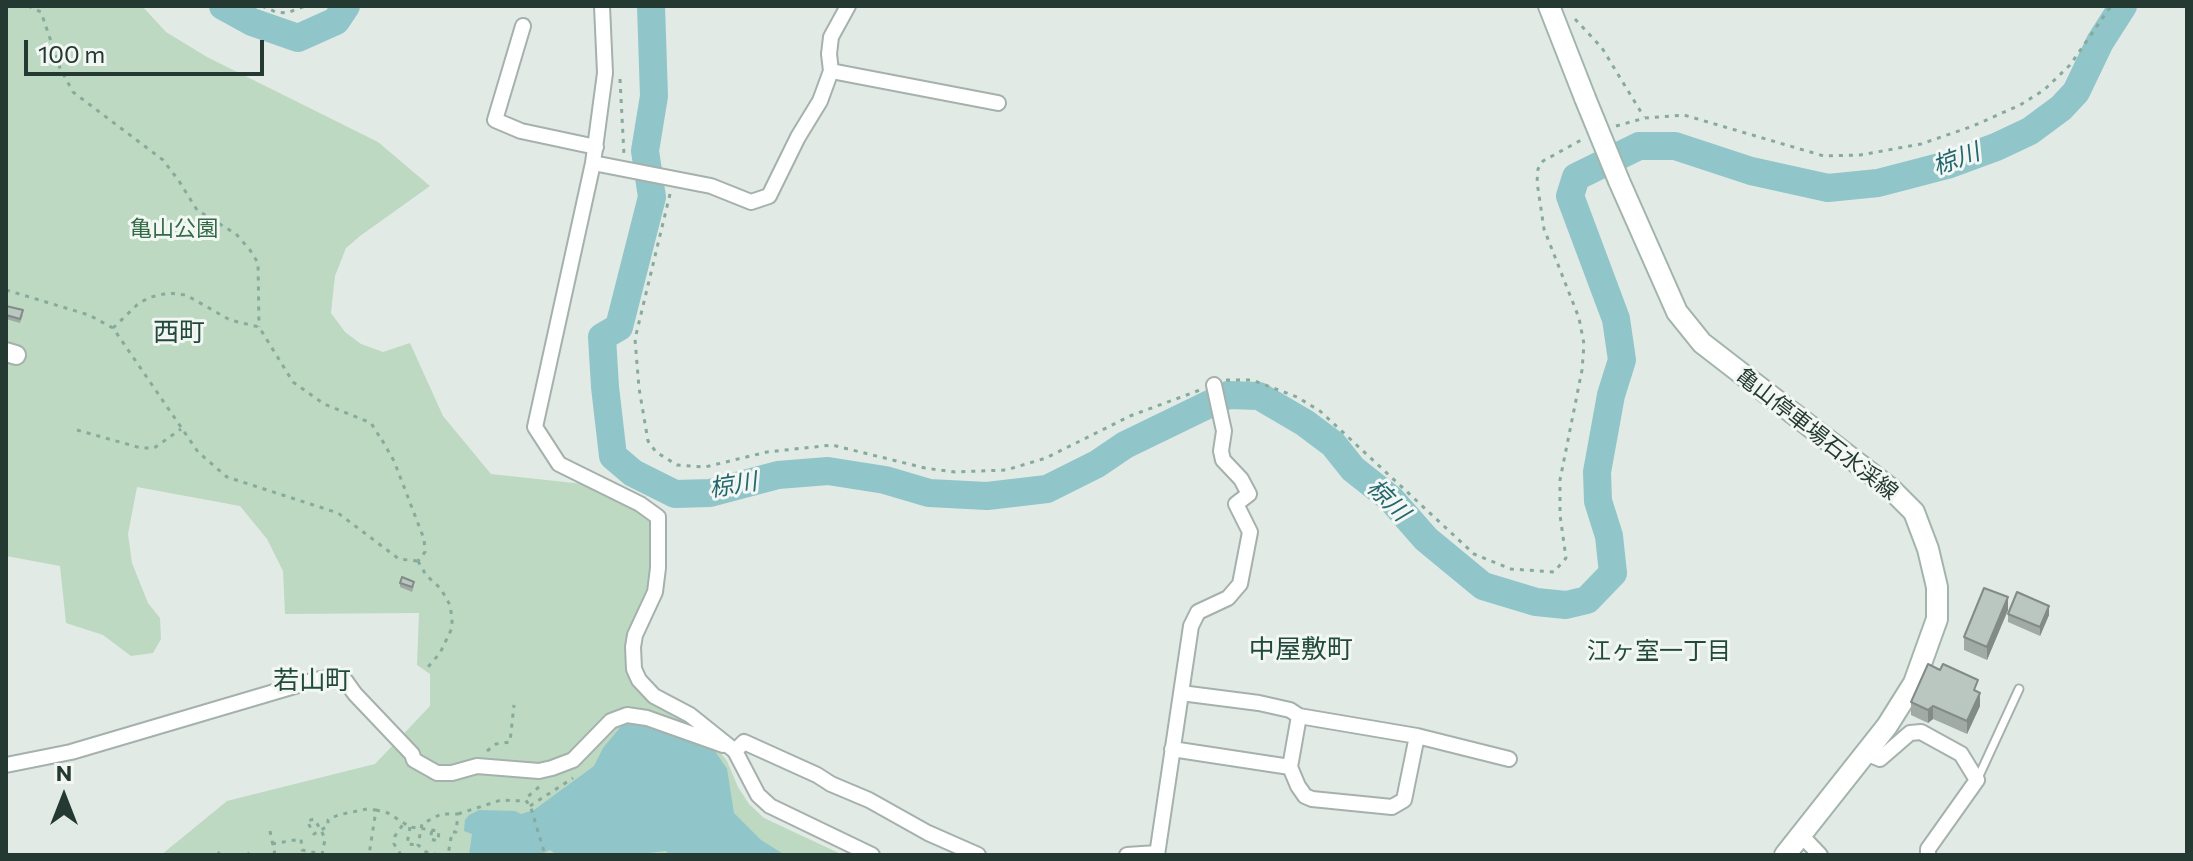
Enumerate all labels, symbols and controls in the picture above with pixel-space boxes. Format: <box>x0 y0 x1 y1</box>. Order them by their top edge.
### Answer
scale bar <box>28 24 268 74</box>
text: 100 m <box>38 39 105 68</box>
water label: 椋川 <box>1929 137 1983 181</box>
park label: 亀山公園 <box>130 216 218 242</box>
district label: 西町 <box>153 316 205 348</box>
street label: 亀山停車場石水渓線 <box>1731 363 1903 505</box>
water label: 椋川 <box>707 467 759 503</box>
water label: 椋川 <box>1361 473 1415 527</box>
district label: 中屋敷町 <box>1249 633 1353 665</box>
district label: 江ヶ室一丁目 <box>1587 637 1731 665</box>
district label: 若山町 <box>273 664 351 696</box>
north arrow <box>24 757 104 837</box>
text: N <box>56 759 72 786</box>

